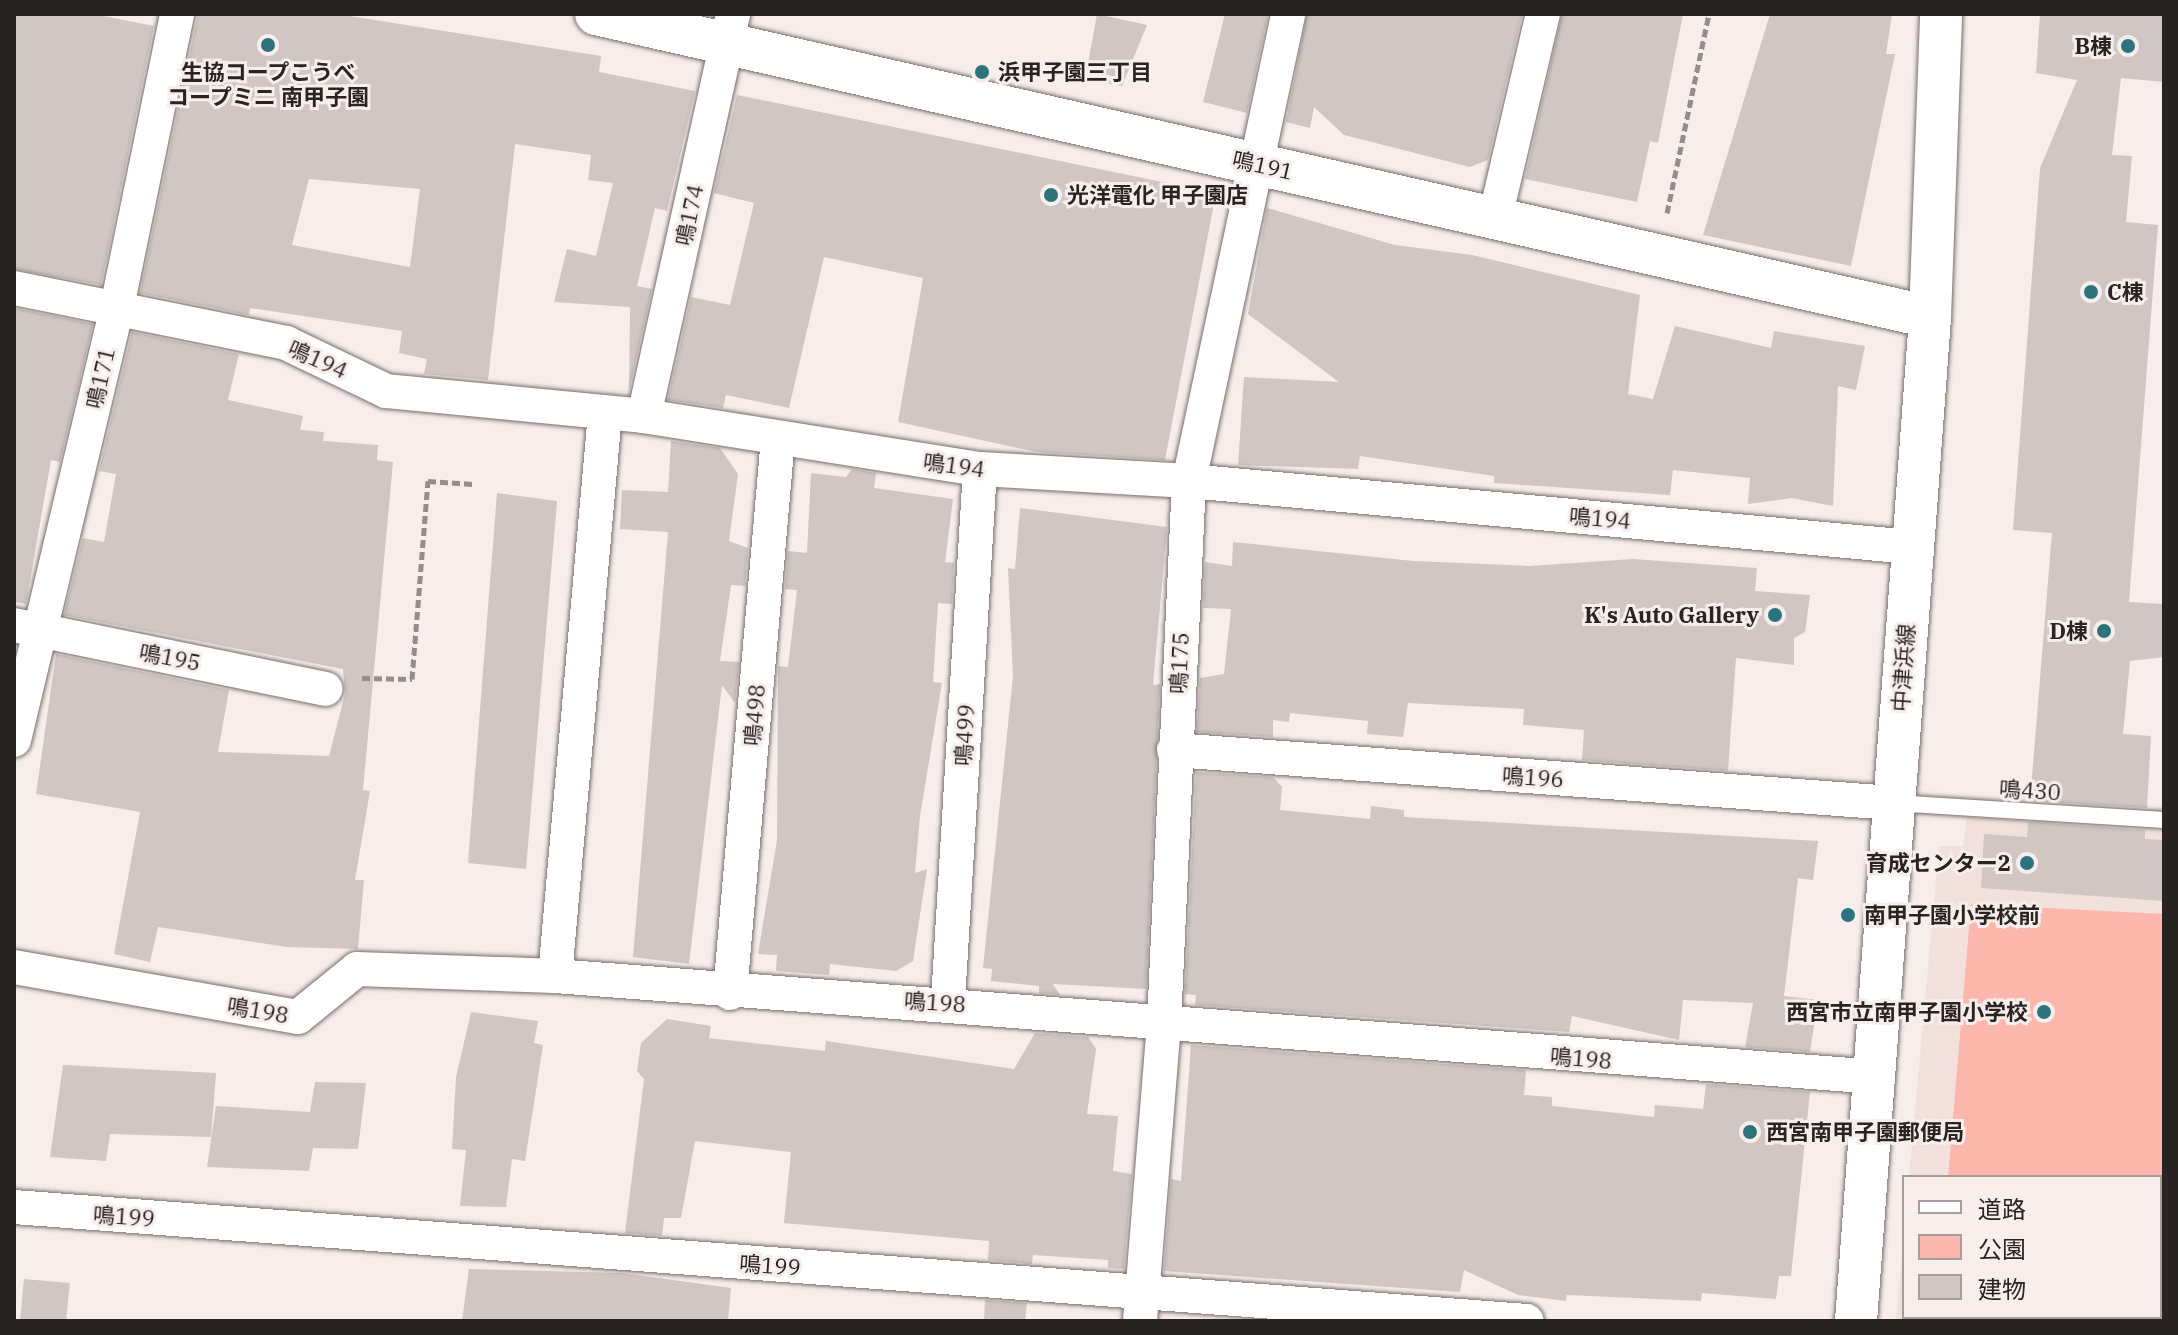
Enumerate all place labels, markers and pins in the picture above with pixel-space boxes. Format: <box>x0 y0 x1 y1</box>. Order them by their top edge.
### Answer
place label: B棟 <box>2075 33 2112 59</box>
marker: 生協コープこうべ コープミニ 南甲子園 <box>259 36 277 54</box>
marker: B棟 <box>2119 37 2137 55</box>
place label: 生協コープこうべ コープミニ 南甲子園 <box>166 58 370 110</box>
place label: 浜甲子園三丁目 <box>998 59 1152 85</box>
marker: 浜甲子園三丁目 <box>973 63 991 81</box>
place label: 光洋電化 甲子園店 <box>1067 182 1248 208</box>
marker: 光洋電化 甲子園店 <box>1042 186 1060 204</box>
place label: C棟 <box>2107 279 2144 305</box>
marker: C棟 <box>2082 283 2100 301</box>
place label: K's Auto Gallery <box>1584 602 1759 628</box>
marker: K's Auto Gallery <box>1766 606 1784 624</box>
place label: D棟 <box>2049 618 2088 644</box>
marker: D棟 <box>2095 622 2113 640</box>
place label: 育成センター2 <box>1866 850 2011 876</box>
marker: 育成センター2 <box>2018 854 2036 872</box>
place label: 南甲子園小学校前 <box>1864 902 2040 928</box>
marker: 南甲子園小学校前 <box>1839 906 1857 924</box>
place label: 西宮市立南甲子園小学校 <box>1786 999 2028 1025</box>
marker: 西宮市立南甲子園小学校 <box>2035 1003 2053 1021</box>
place label: 西宮南甲子園郵便局 <box>1766 1119 1964 1145</box>
marker: 西宮南甲子園郵便局 <box>1741 1123 1759 1141</box>

